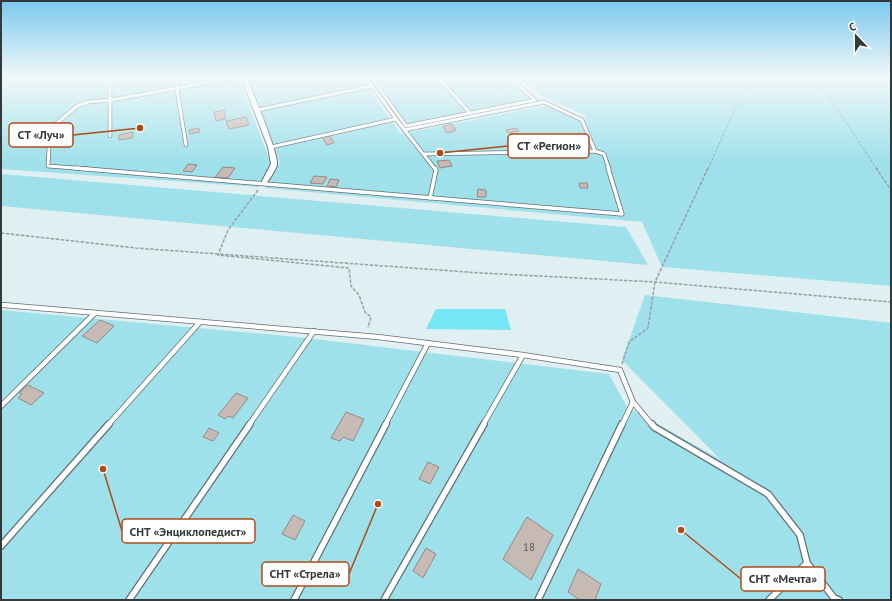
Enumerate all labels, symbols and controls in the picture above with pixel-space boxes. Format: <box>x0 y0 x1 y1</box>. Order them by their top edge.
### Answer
north arrow <box>836 16 876 56</box>
text: С <box>847 19 858 34</box>
callout: СТ «Луч» <box>9 123 73 147</box>
text: СТ «Луч» <box>18 127 65 142</box>
callout: СТ «Регион» <box>508 134 589 158</box>
text: СТ «Регион» <box>517 138 581 153</box>
callout: СНТ «Энциклопедист» <box>122 519 255 543</box>
text: СНТ «Энциклопедист» <box>130 524 247 539</box>
house number: 18 <box>523 540 535 554</box>
callout: СНТ «Стрела» <box>262 562 349 586</box>
text: СНТ «Стрела» <box>269 566 341 581</box>
callout: СНТ «Мечта» <box>741 567 825 591</box>
text: СНТ «Мечта» <box>749 571 817 586</box>

